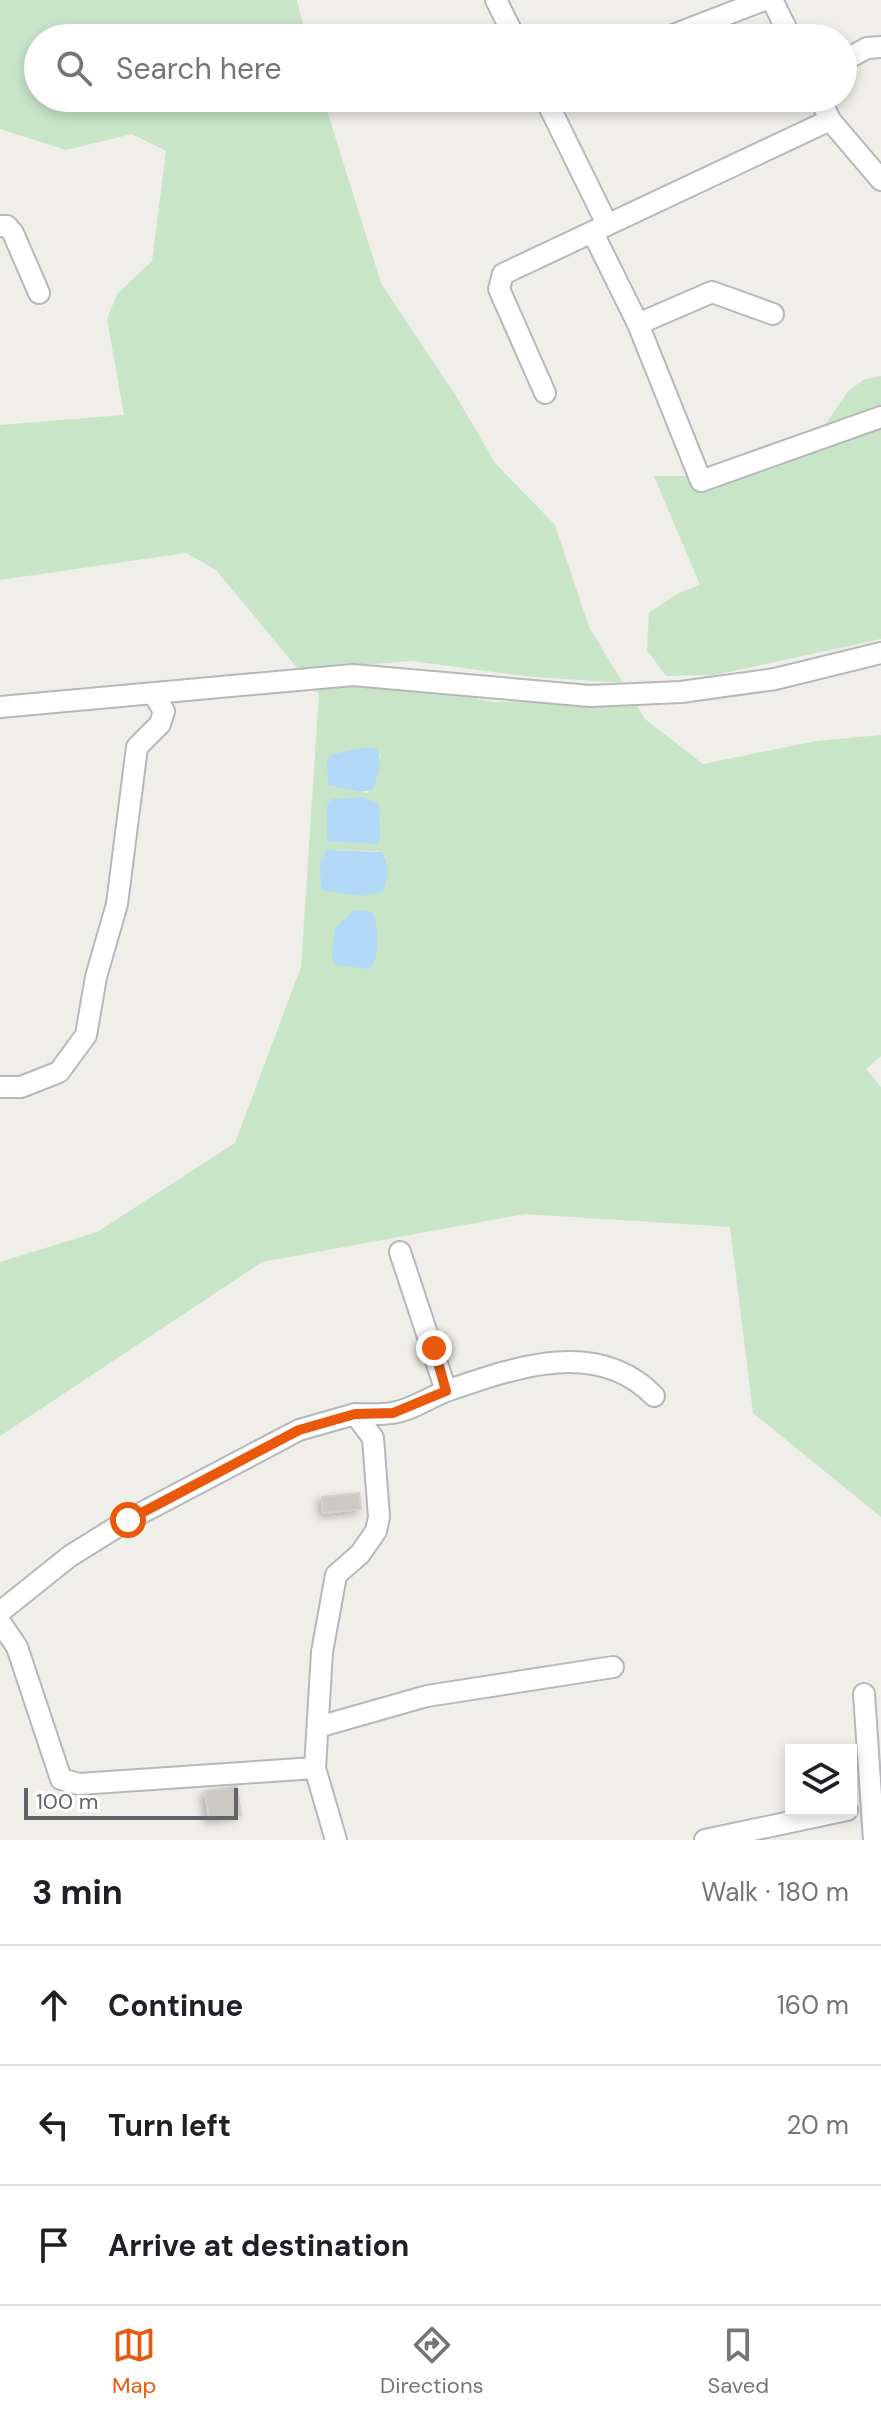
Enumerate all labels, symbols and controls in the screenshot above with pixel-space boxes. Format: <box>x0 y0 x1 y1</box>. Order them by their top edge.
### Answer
search box <box>24 24 857 112</box>
icon: search <box>52 46 96 90</box>
text: Search here <box>116 49 282 88</box>
route end <box>416 1330 452 1366</box>
route start <box>110 1502 146 1538</box>
map controls <box>785 1744 857 1816</box>
button: layers <box>785 1744 857 1816</box>
scale bar <box>24 1784 238 1820</box>
text: 100 m <box>36 1787 98 1816</box>
text: 3 min <box>32 1870 123 1915</box>
text: Walk · 180 m <box>701 1875 849 1909</box>
icon: ahead <box>32 1983 76 2027</box>
text: Continue <box>108 1986 243 2025</box>
text: 160 m <box>777 1988 849 2022</box>
icon: left <box>32 2103 76 2147</box>
text: Turn left <box>108 2106 231 2145</box>
text: 20 m <box>786 2108 849 2142</box>
icon: arrive <box>32 2223 76 2267</box>
text: Arrive at destination <box>108 2226 409 2265</box>
tab: Map <box>112 2323 156 2400</box>
tab: Directions <box>380 2323 484 2400</box>
tab: Saved <box>707 2323 769 2400</box>

